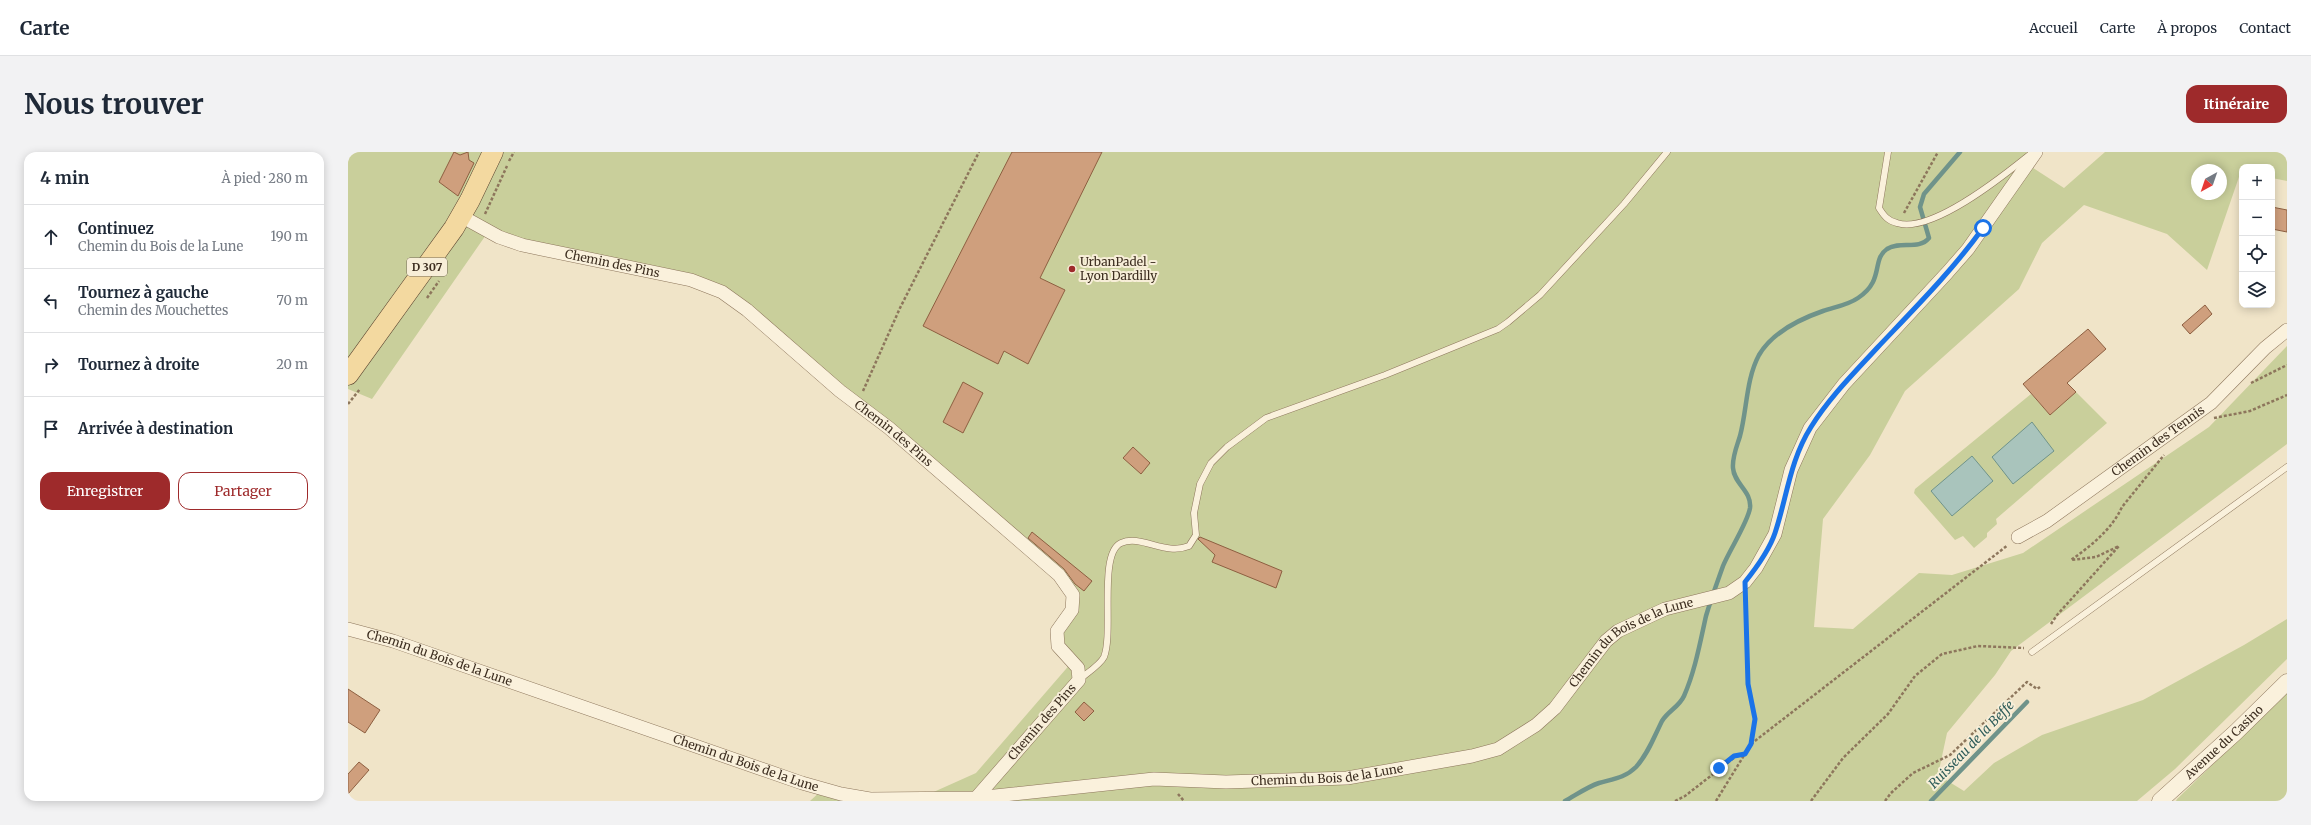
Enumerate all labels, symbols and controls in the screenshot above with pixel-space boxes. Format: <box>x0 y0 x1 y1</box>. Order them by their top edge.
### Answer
text: Carte <box>20 16 70 40</box>
text: Accueil <box>2029 19 2078 37</box>
text: Carte <box>2100 19 2135 37</box>
text: À propos <box>2157 19 2217 37</box>
text: Contact <box>2239 19 2291 37</box>
button: Itinéraire <box>2186 85 2287 123</box>
text: Nous trouver <box>24 86 204 122</box>
north arrow <box>2191 164 2227 200</box>
map controls <box>2239 164 2275 308</box>
button: + <box>2239 164 2275 200</box>
text: 4 min <box>40 167 89 189</box>
text: À pied · 280 m <box>222 170 308 187</box>
button: − <box>2239 200 2275 236</box>
text: Continuez <box>78 219 154 238</box>
route start <box>1974 219 1992 237</box>
icon: ahead <box>40 226 62 248</box>
text: 190 m <box>271 228 308 245</box>
button: locate <box>2239 236 2275 272</box>
text: Chemin du Bois de la Lune <box>78 238 243 255</box>
street label: Chemin des Pins <box>564 246 661 280</box>
place label: UrbanPadel - Lyon Dardilly <box>1080 254 1157 283</box>
road number: D 307 <box>407 258 447 276</box>
marker: UrbanPadel - Lyon Dardilly <box>1067 264 1077 274</box>
button: layers <box>2239 272 2275 308</box>
text: Tournez à gauche <box>78 283 209 302</box>
icon: left <box>40 290 62 312</box>
text: 70 m <box>277 292 308 309</box>
text: Chemin des Mouchettes <box>78 302 228 319</box>
icon: right <box>40 354 62 376</box>
text: Tournez à droite <box>78 355 199 374</box>
text: 20 m <box>276 356 308 373</box>
street label: Chemin des Pins <box>852 397 936 469</box>
street label: Chemin des Tennis <box>2108 402 2207 479</box>
icon: arrive <box>40 418 62 440</box>
text: Arrivée à destination <box>78 419 233 438</box>
button: Enregistrer <box>40 472 170 510</box>
button: Partager <box>178 472 308 510</box>
street label: Chemin du Bois de la Lune <box>1565 594 1695 690</box>
street label: Chemin du Bois de la Lune <box>365 626 514 689</box>
street label: Chemin des Pins <box>1004 680 1079 763</box>
water label: Ruisseau de la Beffe <box>1925 696 2018 792</box>
street label: Avenue du Casino <box>2181 702 2266 783</box>
street label: Chemin du Bois de la Lune <box>671 731 820 794</box>
route end <box>1710 759 1728 777</box>
street label: Chemin du Bois de la Lune <box>1251 760 1404 788</box>

